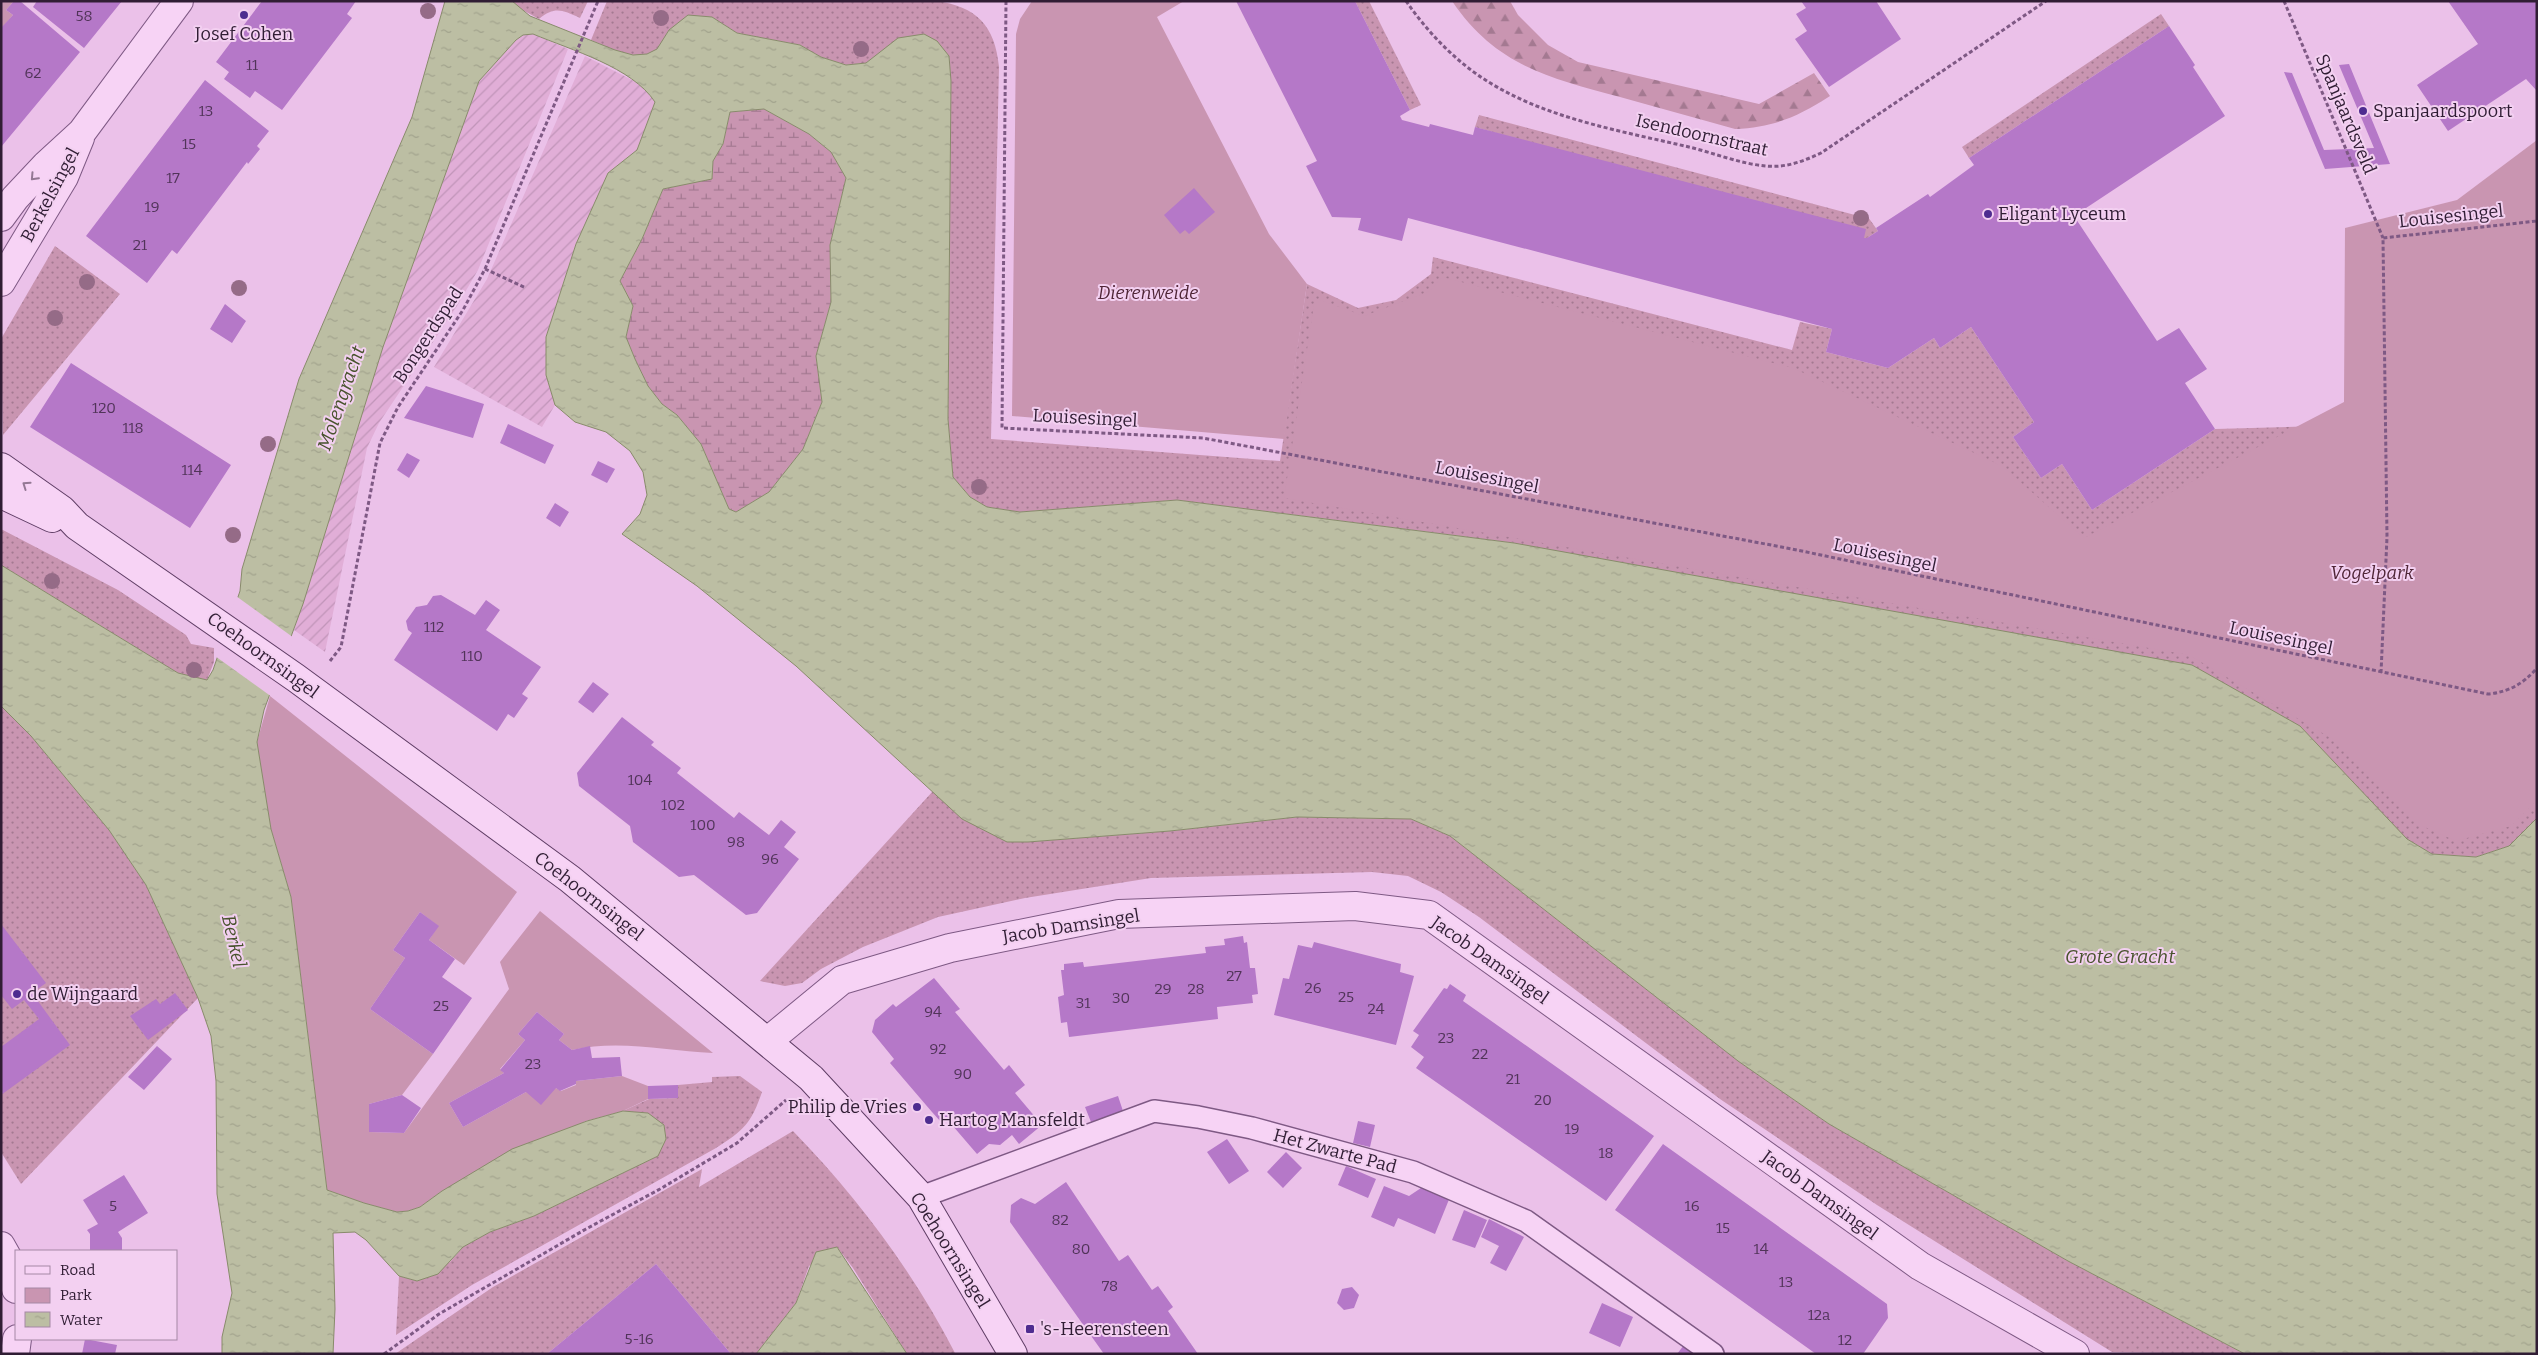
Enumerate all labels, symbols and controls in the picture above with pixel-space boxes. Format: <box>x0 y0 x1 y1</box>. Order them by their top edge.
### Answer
house number: 58 <box>75 7 93 25</box>
marker: Josef Cohen <box>238 9 250 21</box>
place label: Josef Cohen <box>194 23 294 45</box>
street label: Spanjaardsveld <box>2311 51 2381 178</box>
house number: 11 <box>246 56 258 74</box>
house number: 62 <box>25 64 41 82</box>
place label: Spanjaardspoort <box>2373 100 2513 122</box>
house number: 13 <box>199 102 213 120</box>
marker: Spanjaardspoort <box>2357 105 2369 117</box>
street label: Isendoornstraat <box>1634 109 1771 161</box>
house number: 15 <box>182 135 196 153</box>
street label: Berkelsingel <box>16 144 84 246</box>
house number: 17 <box>166 169 180 187</box>
one-way arrow <box>31 172 40 181</box>
house number: 19 <box>145 198 159 216</box>
street label: Louisesingel <box>2398 200 2504 232</box>
place label: Eligant Lyceum <box>1998 203 2126 225</box>
marker: Eligant Lyceum <box>1982 208 1994 220</box>
house number: 21 <box>133 236 147 254</box>
street label: Bongerdspad <box>389 282 468 387</box>
park label: Dierenweide <box>1098 282 1198 304</box>
water label: Molengracht <box>312 343 370 453</box>
house number: 120 <box>92 399 116 417</box>
street label: Louisesingel <box>1032 404 1138 432</box>
house number: 118 <box>122 419 144 437</box>
street label: Louisesingel <box>1433 456 1541 498</box>
house number: 114 <box>182 461 203 479</box>
one-way arrow <box>23 482 32 491</box>
street label: Louisesingel <box>1831 533 1939 577</box>
park label: Vogelpark <box>2330 562 2414 584</box>
street label: Coehoornsingel <box>203 607 323 703</box>
street label: Louisesingel <box>2227 616 2335 660</box>
house number: 112 <box>424 618 444 636</box>
house number: 110 <box>461 647 483 665</box>
house number: 104 <box>628 771 652 789</box>
house number: 102 <box>661 796 685 814</box>
house number: 100 <box>690 816 716 834</box>
house number: 98 <box>727 833 745 851</box>
street label: Coehoornsingel <box>530 847 648 945</box>
house number: 96 <box>761 850 779 868</box>
street label: Jacob Damsingel <box>1000 904 1141 948</box>
street label: Jacob Damsingel <box>1426 911 1553 1009</box>
water label: Berkel <box>217 912 251 970</box>
water label: Grote Gracht <box>2065 945 2175 968</box>
house number: 27 <box>1226 967 1242 985</box>
house number: 26 <box>1305 979 1322 997</box>
house number: 29 <box>1155 980 1171 998</box>
house number: 28 <box>1187 980 1205 998</box>
place label: de Wijngaard <box>27 983 139 1005</box>
marker: de Wijngaard <box>11 988 23 1000</box>
house number: 25 <box>1338 988 1354 1006</box>
house number: 30 <box>1112 989 1130 1007</box>
house number: 31 <box>1076 994 1090 1012</box>
house number: 25 <box>433 997 449 1015</box>
house number: 24 <box>1368 1000 1385 1018</box>
house number: 94 <box>924 1003 942 1021</box>
house number: 23 <box>1438 1029 1454 1047</box>
house number: 92 <box>930 1040 946 1058</box>
house number: 22 <box>1472 1045 1488 1063</box>
house number: 23 <box>525 1055 541 1073</box>
house number: 90 <box>954 1065 972 1083</box>
house number: 21 <box>1506 1070 1520 1088</box>
house number: 20 <box>1534 1091 1552 1109</box>
place label: Philip de Vries <box>788 1096 907 1118</box>
marker: Philip de Vries <box>911 1101 923 1113</box>
place label: Hartog Mansfeldt <box>939 1109 1085 1131</box>
marker: Hartog Mansfeldt <box>923 1114 935 1126</box>
house number: 19 <box>1565 1120 1579 1138</box>
street label: Het Zwarte Pad <box>1271 1124 1399 1178</box>
house number: 18 <box>1598 1144 1614 1162</box>
street label: Jacob Damsingel <box>1757 1145 1882 1245</box>
street label: Coehoornsingel <box>906 1188 994 1312</box>
house number: 5 <box>109 1197 117 1215</box>
house number: 16 <box>1685 1197 1700 1215</box>
house number: 82 <box>1051 1211 1069 1229</box>
house number: 15 <box>1716 1219 1730 1237</box>
house number: 80 <box>1072 1240 1090 1258</box>
house number: 14 <box>1754 1240 1769 1258</box>
legend <box>15 1250 178 1340</box>
text: Road <box>60 1261 95 1279</box>
house number: 13 <box>1779 1273 1793 1291</box>
house number: 78 <box>1102 1277 1118 1295</box>
text: Park <box>60 1286 92 1304</box>
house number: 12a <box>1808 1306 1830 1324</box>
text: Water <box>60 1311 103 1329</box>
place label: 's-Heerensteen <box>1040 1318 1169 1340</box>
marker: 's-Heerensteen <box>1024 1323 1036 1335</box>
house number: 5-16 <box>624 1330 654 1348</box>
house number: 12 <box>1838 1331 1852 1349</box>

